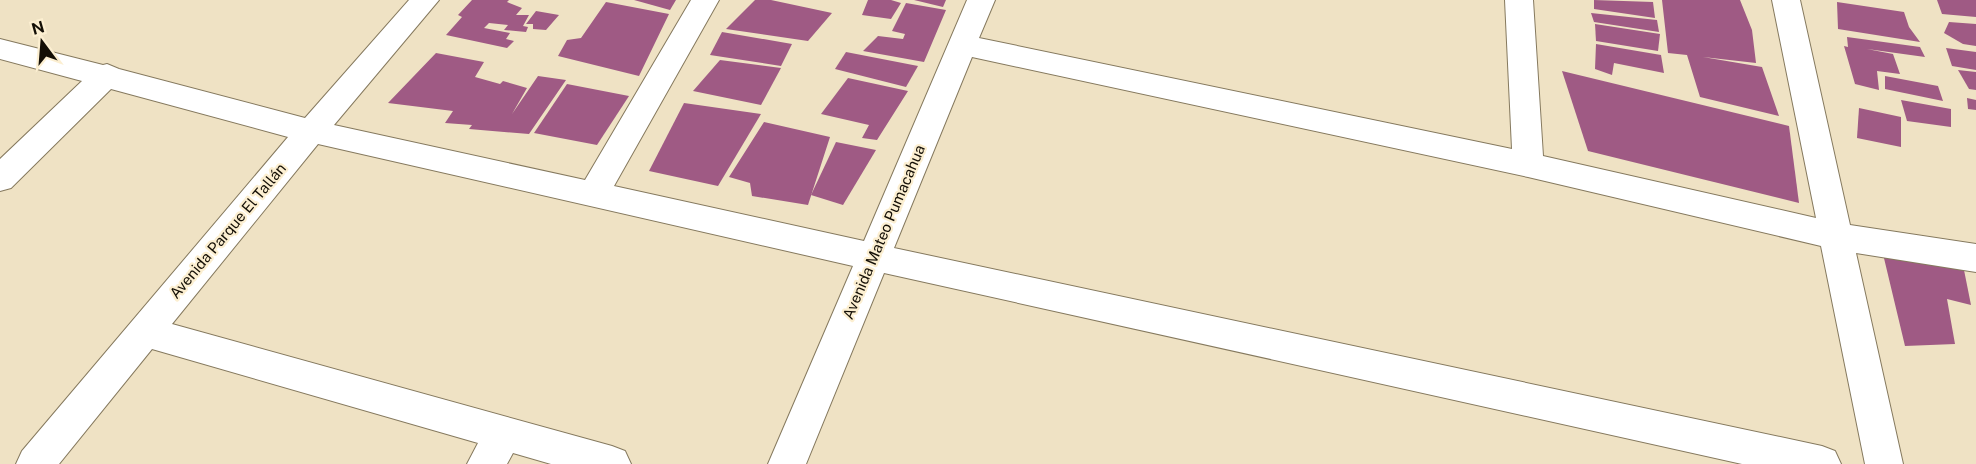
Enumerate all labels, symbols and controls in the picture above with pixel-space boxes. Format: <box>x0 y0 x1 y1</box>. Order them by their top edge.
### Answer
north arrow <box>12 12 72 72</box>
text: N <box>29 17 47 39</box>
street label: Avenida Mateo Pumacahua <box>839 142 928 322</box>
street label: Avenida Parque El Tallán <box>166 160 289 302</box>

